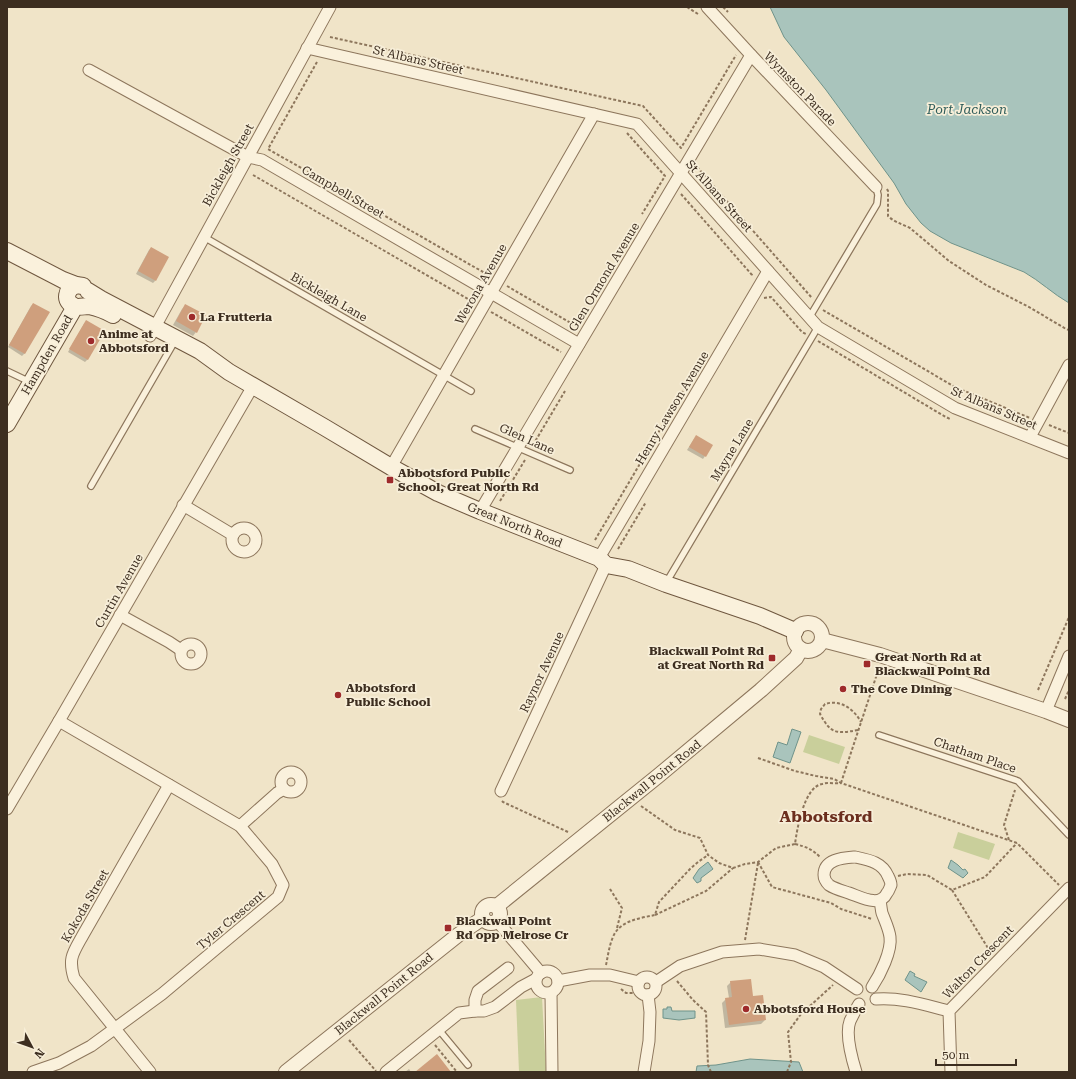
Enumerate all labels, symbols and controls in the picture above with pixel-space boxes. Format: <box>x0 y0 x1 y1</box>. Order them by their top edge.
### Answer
street label: St Albans Street <box>371 43 465 77</box>
street label: Wymston Parade <box>761 49 839 129</box>
water label: Port Jackson <box>926 102 1007 117</box>
street label: Bickleigh Street <box>200 121 257 209</box>
street label: St Albans Street <box>683 157 755 235</box>
street label: Campbell Street <box>299 163 387 222</box>
street label: Glen Ormond Avenue <box>566 220 642 334</box>
street label: Werona Avenue <box>452 241 510 327</box>
street label: Bickleigh Lane <box>288 269 370 325</box>
place label: La Frutteria <box>200 310 272 324</box>
street label: Hampden Road <box>19 312 76 397</box>
marker: La Frutteria <box>187 312 197 322</box>
place label: Anime at Abbotsford <box>99 327 169 355</box>
marker: Anime at Abbotsford <box>86 336 96 346</box>
street label: Henry Lawson Avenue <box>633 348 712 467</box>
street label: St Albans Street <box>949 384 1040 433</box>
street label: Mayne Lane <box>708 416 756 484</box>
street label: Glen Lane <box>497 421 557 458</box>
place label: Abbotsford Public School, Great North Rd <box>398 466 539 494</box>
marker: Abbotsford Public School, Great North Rd <box>385 475 395 485</box>
street label: Great North Road <box>465 500 565 551</box>
street label: Curtin Avenue <box>92 551 146 631</box>
street label: Raynor Avenue <box>517 629 567 715</box>
place label: Blackwall Point Rd at Great North Rd <box>649 644 764 672</box>
place label: Great North Rd at Blackwall Point Rd <box>875 650 990 678</box>
marker: Blackwall Point Rd at Great North Rd <box>767 653 777 663</box>
marker: Great North Rd at Blackwall Point Rd <box>862 659 872 669</box>
place label: Abbotsford Public School <box>346 681 431 709</box>
place label: The Cove Dining <box>851 682 952 696</box>
marker: The Cove Dining <box>838 684 848 694</box>
marker: Abbotsford Public School <box>333 690 343 700</box>
street label: Chatham Place <box>932 734 1019 776</box>
street label: Blackwall Point Road <box>600 737 704 825</box>
district label: Abbotsford <box>780 807 873 826</box>
street label: Kokoda Street <box>58 866 112 945</box>
street label: Tyler Crescent <box>194 887 268 953</box>
place label: Blackwall Point Rd opp Melrose Cr <box>456 914 569 942</box>
street label: Walton Crescent <box>940 922 1017 1001</box>
marker: Blackwall Point Rd opp Melrose Cr <box>443 923 453 933</box>
street label: Blackwall Point Road <box>332 950 436 1038</box>
place label: Abbotsford House <box>754 1002 865 1016</box>
marker: Abbotsford House <box>741 1004 751 1014</box>
north arrow <box>12 1027 52 1067</box>
scale bar <box>936 1041 1016 1067</box>
text: N <box>31 1046 47 1061</box>
text: 50 m <box>942 1048 969 1062</box>

